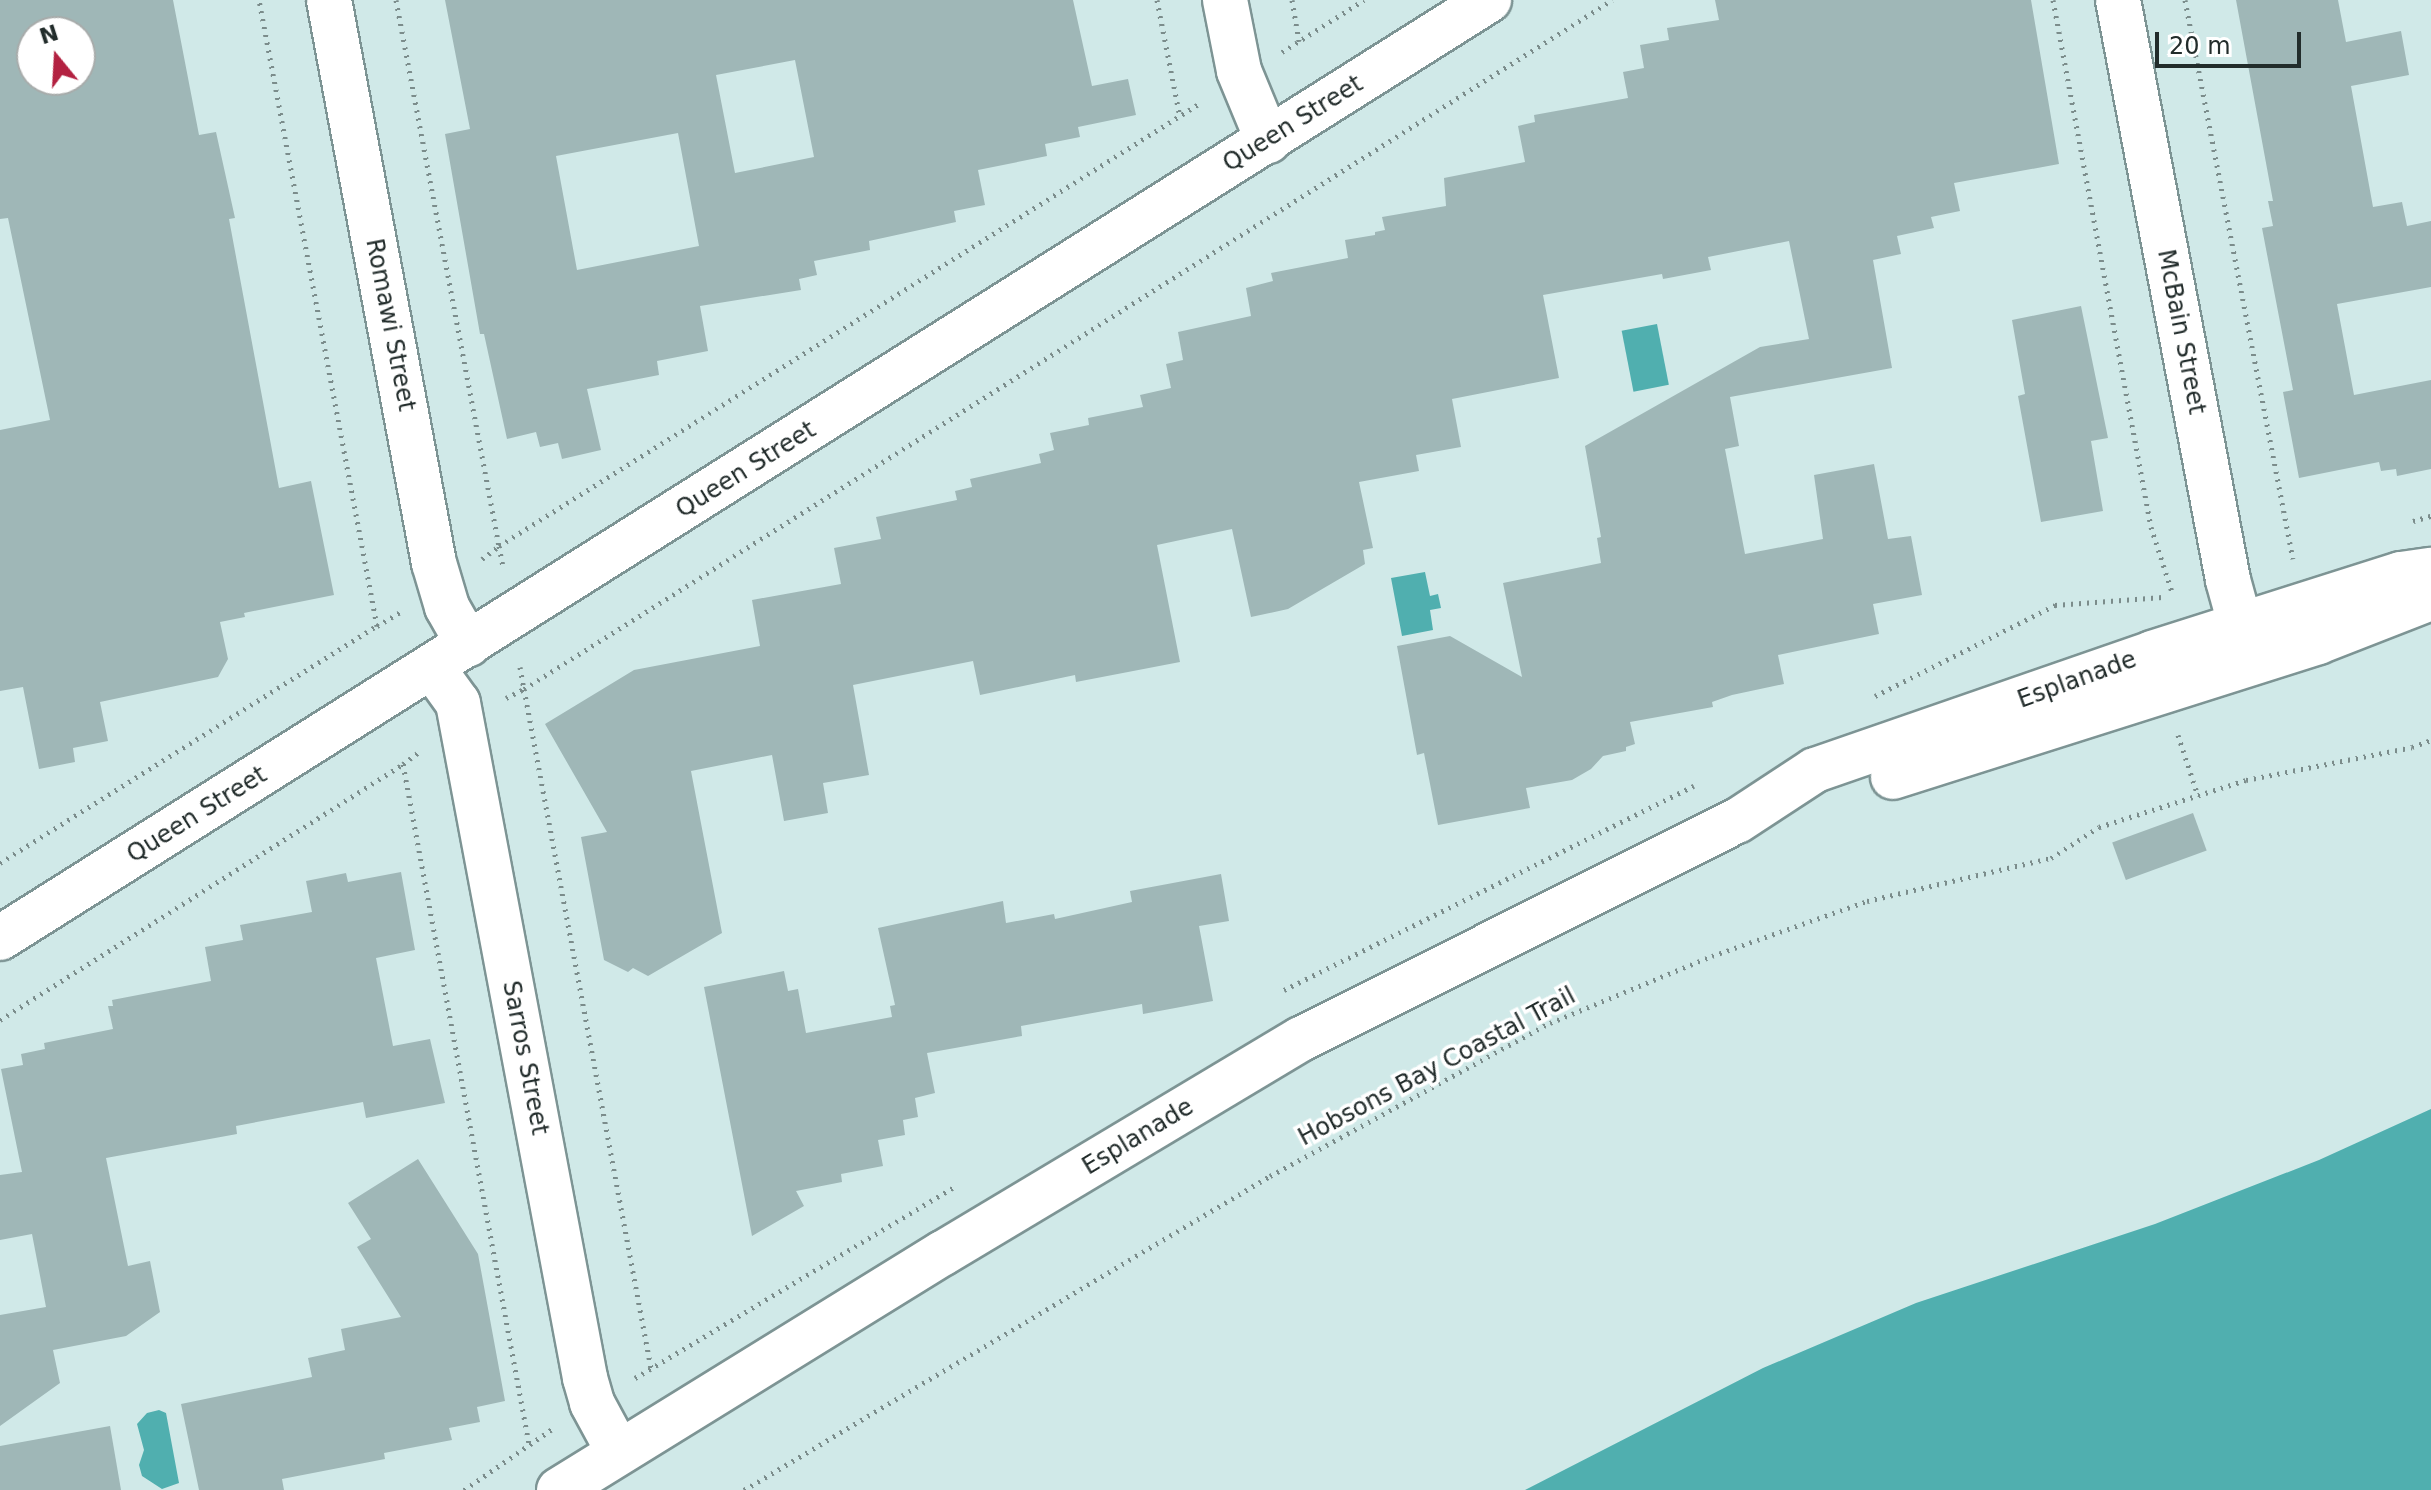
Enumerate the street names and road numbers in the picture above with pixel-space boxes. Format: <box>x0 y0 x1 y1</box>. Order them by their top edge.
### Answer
street label: Queen Street <box>1218 70 1368 178</box>
street label: Romawi Street <box>359 236 421 414</box>
street label: McBain Street <box>2151 247 2211 417</box>
street label: Queen Street <box>671 416 821 524</box>
street label: Esplanade <box>2014 645 2140 715</box>
street label: Queen Street <box>122 761 272 869</box>
street label: Sarros Street <box>496 978 554 1138</box>
street label: Hobsons Bay Coastal Trail <box>1294 982 1580 1152</box>
street label: Esplanade <box>1077 1093 1199 1181</box>

